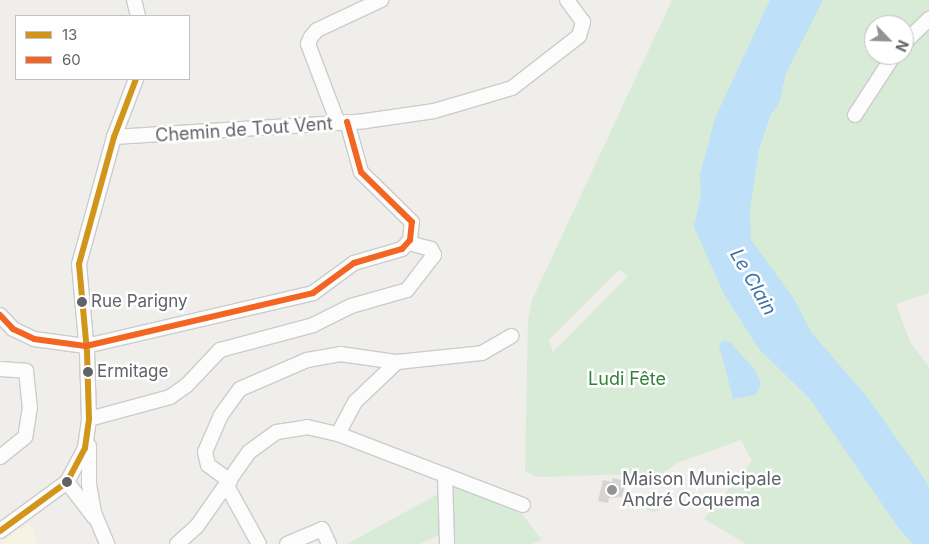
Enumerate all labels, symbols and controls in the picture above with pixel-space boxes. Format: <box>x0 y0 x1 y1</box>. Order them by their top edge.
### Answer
legend <box>15 15 190 80</box>
north arrow <box>864 15 914 65</box>
text: 13 <box>62 25 77 44</box>
text: N <box>892 38 912 54</box>
text: 60 <box>62 50 81 69</box>
street label: Chemin de Tout Vent <box>155 113 333 147</box>
water label: Le Clain <box>725 245 781 319</box>
place label: Rue Parigny <box>91 292 188 312</box>
marker: Rue Parigny <box>77 297 87 307</box>
place label: Ermitage <box>97 362 168 382</box>
marker: Ermitage <box>83 367 93 377</box>
park label: Ludi Fête <box>588 368 666 390</box>
place label: Maison Municipale André Coquema <box>622 469 781 512</box>
unlabelled marker <box>62 477 72 487</box>
marker: Maison Municipale André Coquema <box>606 484 618 496</box>

